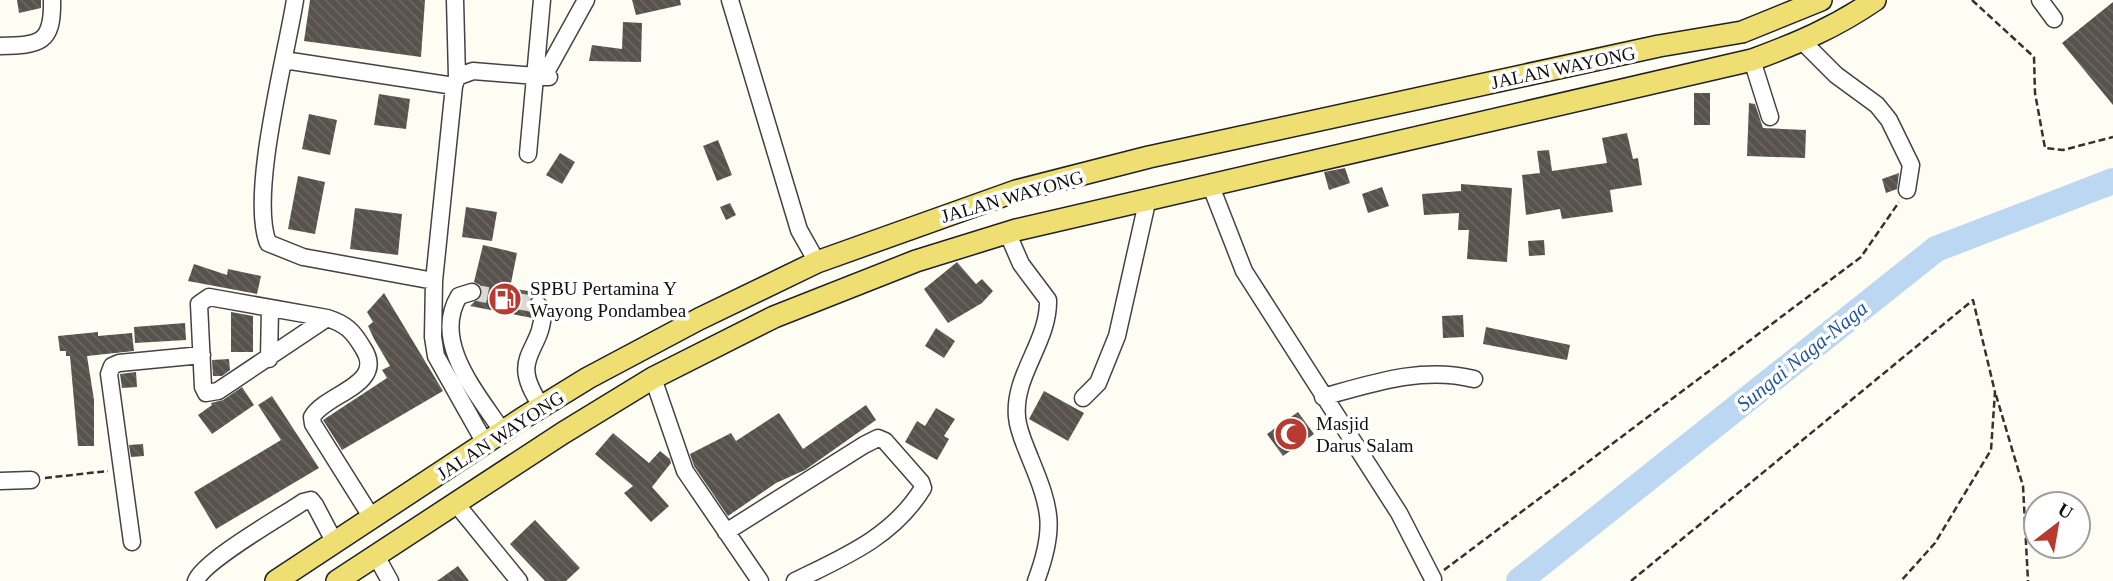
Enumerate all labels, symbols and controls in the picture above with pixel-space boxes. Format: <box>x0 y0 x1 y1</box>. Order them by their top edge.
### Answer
street label: JALAN WAYONG <box>1489 42 1638 93</box>
street label: JALAN WAYONG <box>938 166 1086 227</box>
place label: SPBU Pertamina Y Wayong Pondambea <box>530 278 687 321</box>
fuel station icon: SPBU Pertamina Y Wayong Pondambea <box>486 280 524 318</box>
water label: Sungai Naga-Naga <box>1732 296 1872 416</box>
street label: JALAN WAYONG <box>433 386 568 484</box>
place label: Masjid Darus Salam <box>1316 413 1414 456</box>
mosque icon: Masjid Darus Salam <box>1272 415 1310 453</box>
north arrow <box>2022 490 2092 560</box>
text: U <box>2054 498 2077 524</box>

